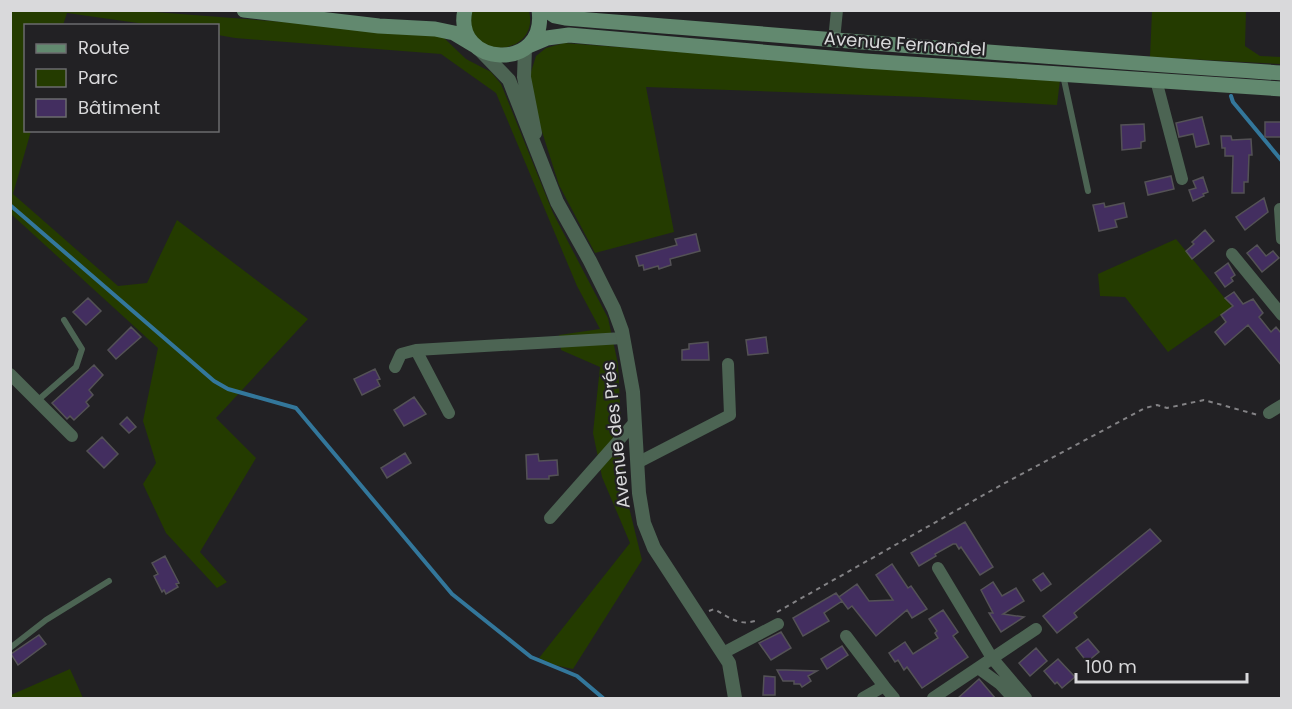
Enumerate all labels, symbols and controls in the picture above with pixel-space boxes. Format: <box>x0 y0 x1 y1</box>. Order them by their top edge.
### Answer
legend <box>24 24 219 132</box>
street label: Avenue Fernandel <box>823 25 987 62</box>
text: Route <box>78 35 130 60</box>
text: Parc <box>78 65 118 90</box>
text: Bâtiment <box>78 95 160 120</box>
street label: Avenue des Prés <box>595 360 636 510</box>
scale bar <box>1076 646 1247 684</box>
text: 100 m <box>1085 654 1137 679</box>

